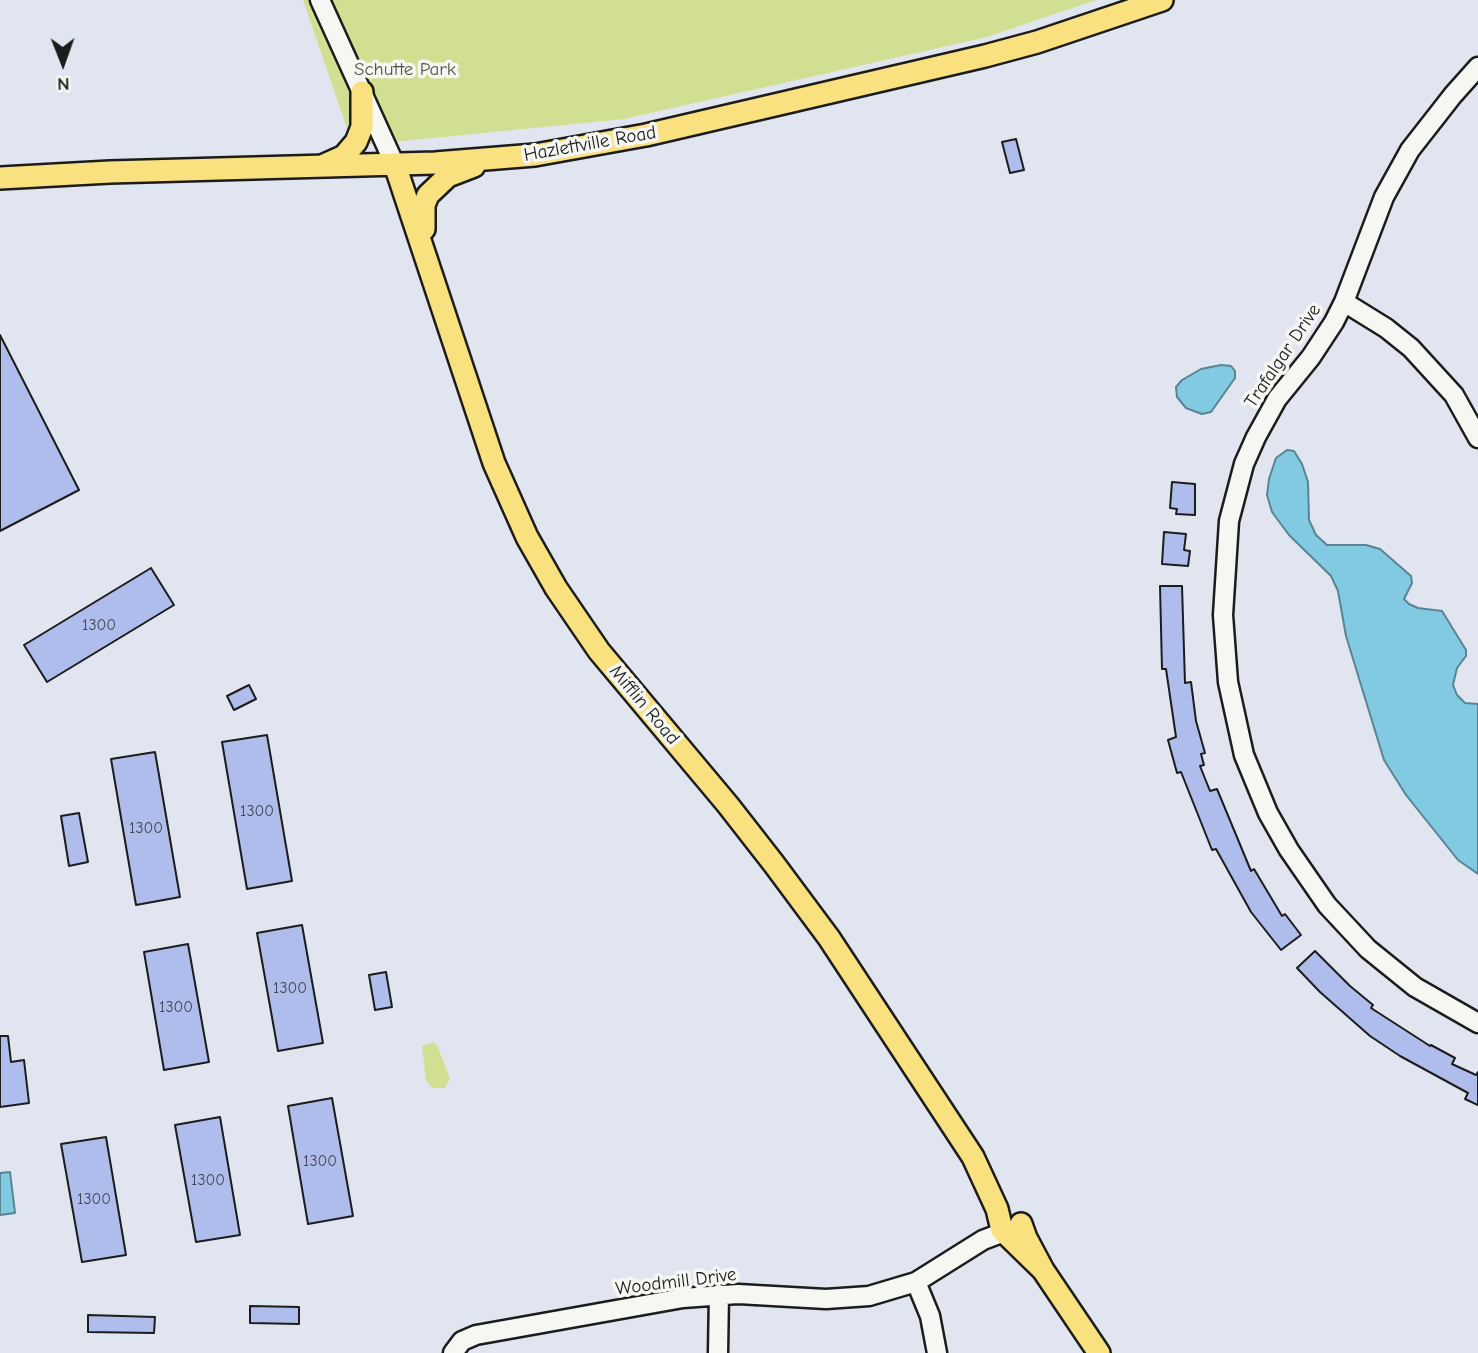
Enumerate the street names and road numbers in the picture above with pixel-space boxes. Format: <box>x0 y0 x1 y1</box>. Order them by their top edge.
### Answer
street label: Hazlettville Road <box>522 121 658 167</box>
street label: Trafalgar Drive <box>1240 300 1326 412</box>
street label: Mifflin Road <box>604 660 684 750</box>
street label: Woodmill Drive <box>614 1263 738 1301</box>

